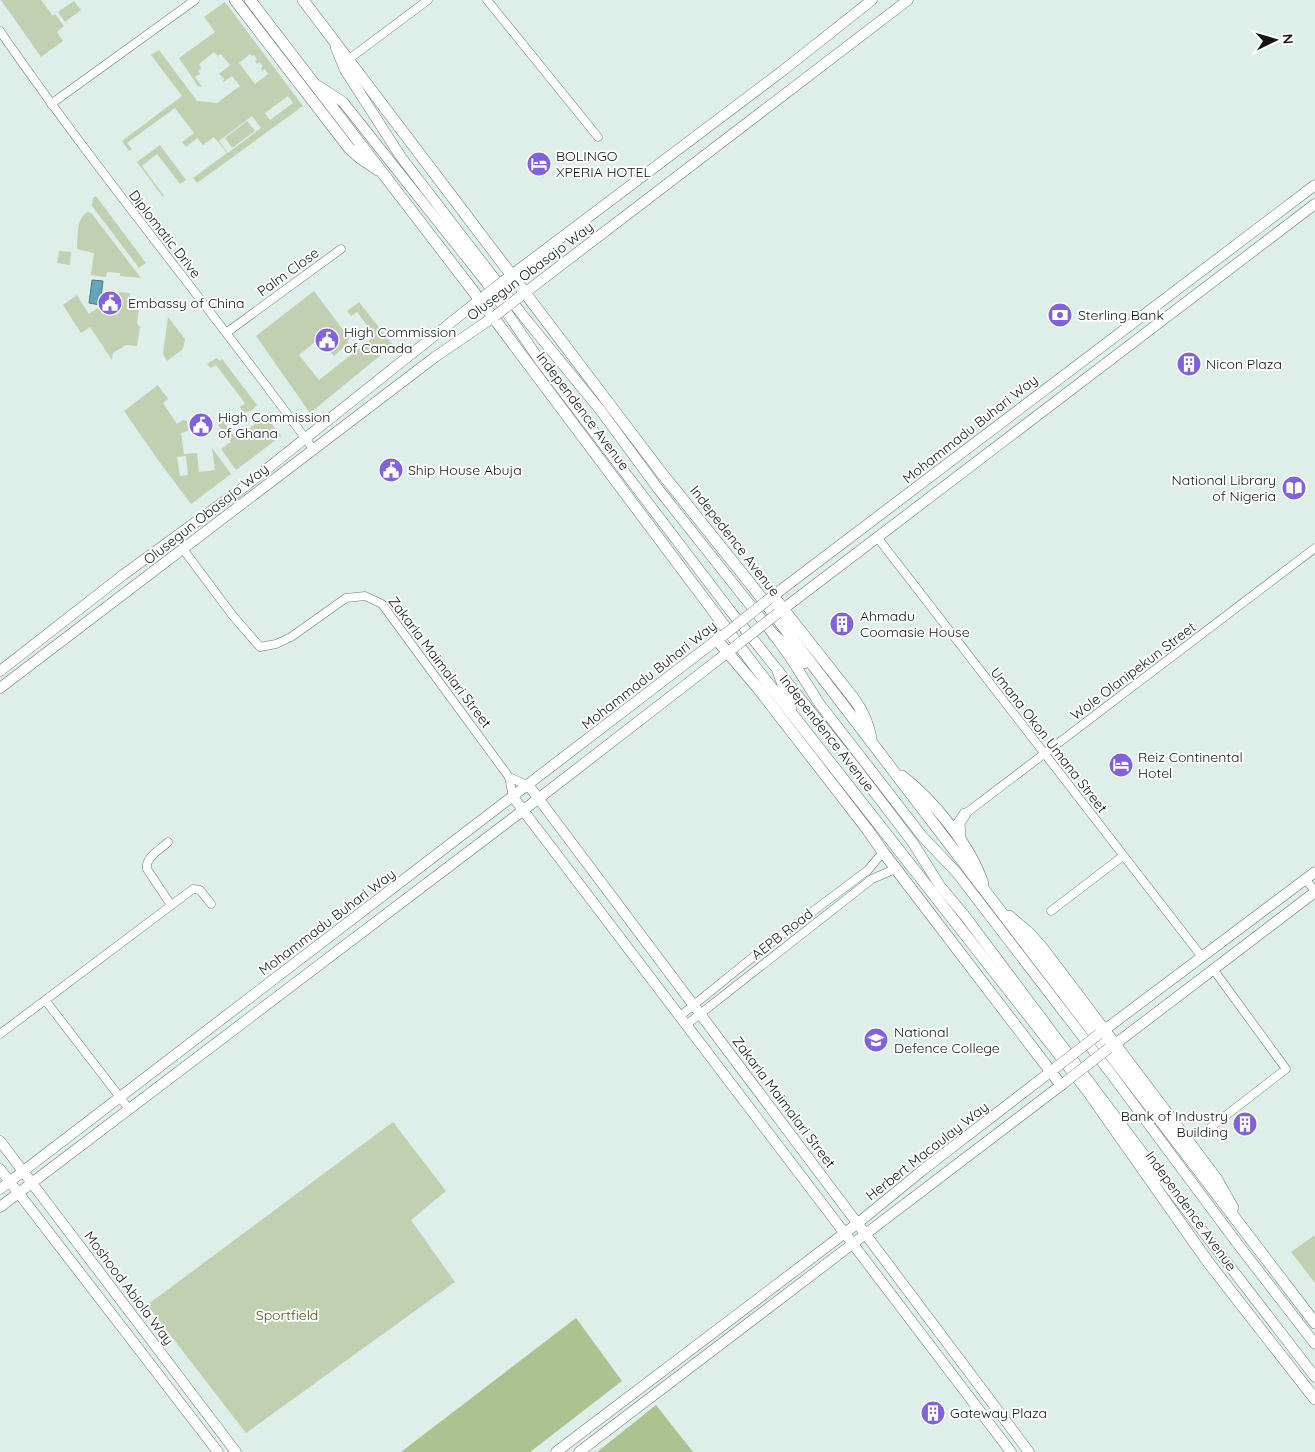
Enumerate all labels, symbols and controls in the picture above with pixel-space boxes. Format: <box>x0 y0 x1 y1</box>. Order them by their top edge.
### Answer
north arrow <box>1250 15 1300 65</box>
text: N <box>1279 33 1297 45</box>
place label: BOLINGO XPERIA HOTEL <box>556 147 651 181</box>
hotel icon: BOLINGO XPERIA HOTEL <box>526 151 552 177</box>
street label: Diplomatic Drive <box>125 186 205 282</box>
street label: Olusegun Obasajo Way <box>463 218 597 324</box>
street label: Palm Close <box>254 244 322 300</box>
public building icon: Embassy of China <box>97 290 123 316</box>
place label: Embassy of China <box>128 294 245 312</box>
bank icon: Sterling Bank <box>1047 302 1073 328</box>
place label: Sterling Bank <box>1078 306 1164 324</box>
place label: High Commission of Canada <box>344 323 456 357</box>
public building icon: High Commission of Canada <box>314 327 340 353</box>
street label: Independence Avenue <box>533 348 634 474</box>
building icon: Nicon Plaza <box>1176 351 1202 377</box>
place label: Nicon Plaza <box>1206 355 1282 373</box>
street label: Mohammadu Buhari Way <box>899 371 1041 487</box>
place label: High Commission of Ghana <box>218 408 330 442</box>
public building icon: High Commission of Ghana <box>188 412 214 438</box>
public building icon: Ship House Abuja <box>378 457 404 483</box>
street label: Olusegun Obasajo Way <box>140 460 272 568</box>
place label: Ship House Abuja <box>408 461 522 479</box>
place label: National Library of Nigeria <box>1172 471 1276 505</box>
library icon: National Library of Nigeria <box>1281 475 1307 501</box>
street label: Indepedence Avenue <box>686 482 784 600</box>
street label: Zakaria Maimalari Street <box>384 592 496 732</box>
place label: Ahmadu Coomasie House <box>860 607 970 641</box>
building icon: Ahmadu Coomasie House <box>829 611 855 637</box>
street label: Mohammadu Buhari Way <box>578 617 720 733</box>
street label: Wole Olanipekun Street <box>1067 618 1199 724</box>
street label: Umana Okon Umana Street <box>987 664 1112 817</box>
street label: Independence Avenue <box>776 671 878 795</box>
place label: Reiz Continental Hotel <box>1138 748 1243 782</box>
hotel icon: Reiz Continental Hotel <box>1108 752 1134 778</box>
street label: Mohammadu Buhari Way <box>255 865 399 979</box>
street label: AEPB Road <box>748 904 816 964</box>
place label: National Defence College <box>894 1023 1000 1057</box>
school or university icon: National Defence College <box>863 1027 889 1053</box>
street label: Zakaria Maimalari Street <box>728 1032 840 1172</box>
street label: Herbert Macaulay Way <box>862 1098 992 1204</box>
place label: Bank of Industry Building <box>1121 1107 1228 1141</box>
building icon: Bank of Industry Building <box>1232 1111 1258 1137</box>
street label: Independence Avenue <box>1141 1148 1241 1275</box>
street label: Moshood Abiola Way <box>80 1227 178 1349</box>
park label: Sportfield <box>256 1306 318 1324</box>
building icon: Gateway Plaza <box>920 1400 946 1426</box>
place label: Gateway Plaza <box>950 1404 1047 1422</box>

